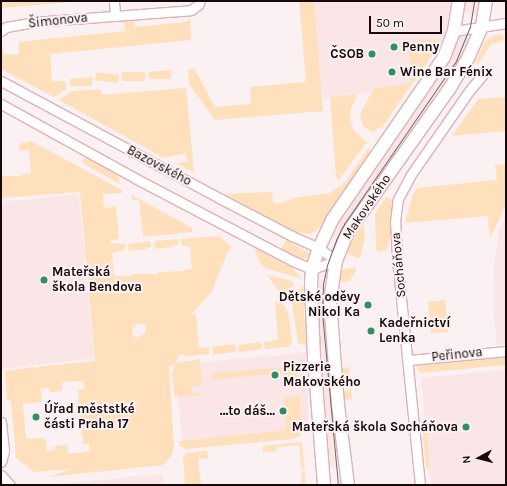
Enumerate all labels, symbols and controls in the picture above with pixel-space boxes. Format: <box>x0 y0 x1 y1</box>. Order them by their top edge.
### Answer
scale bar <box>371 8 444 34</box>
street label: Šimonova <box>28 10 88 32</box>
text: 50 m <box>376 16 404 30</box>
place label: Penny <box>402 39 439 55</box>
marker: Penny <box>389 42 399 52</box>
place label: ČSOB <box>330 46 364 62</box>
marker: ČSOB <box>367 49 377 59</box>
place label: Wine Bar Fénix <box>400 64 492 80</box>
marker: Wine Bar Fénix <box>387 67 397 77</box>
street label: Bazovského <box>124 142 194 190</box>
street label: Makovského <box>340 172 394 242</box>
street label: Socháňova <box>388 232 410 298</box>
place label: Mateřská škola Bendova <box>52 265 142 296</box>
marker: Mateřská škola Bendova <box>39 275 49 285</box>
place label: Dětské oděvy Nikol Ka <box>279 290 360 321</box>
marker: Dětské oděvy Nikol Ka <box>363 300 373 310</box>
place label: Kadeřnictví Lenka <box>379 316 450 347</box>
marker: Kadeřnictví Lenka <box>366 326 376 336</box>
street label: Peřinova <box>431 345 483 365</box>
place label: Pizzerie Makovského <box>283 360 361 391</box>
marker: Pizzerie Makovského <box>270 370 280 380</box>
place label: Úřad měststké části Praha 17 <box>44 402 135 433</box>
place label: …to dáš… <box>220 403 275 419</box>
marker: …to dáš… <box>278 406 288 416</box>
marker: Úřad měststké části Praha 17 <box>31 412 41 422</box>
place label: Mateřská škola Socháňova <box>292 419 458 435</box>
marker: Mateřská škola Socháňova <box>461 422 471 432</box>
north arrow <box>459 438 499 478</box>
text: N <box>460 455 474 464</box>

